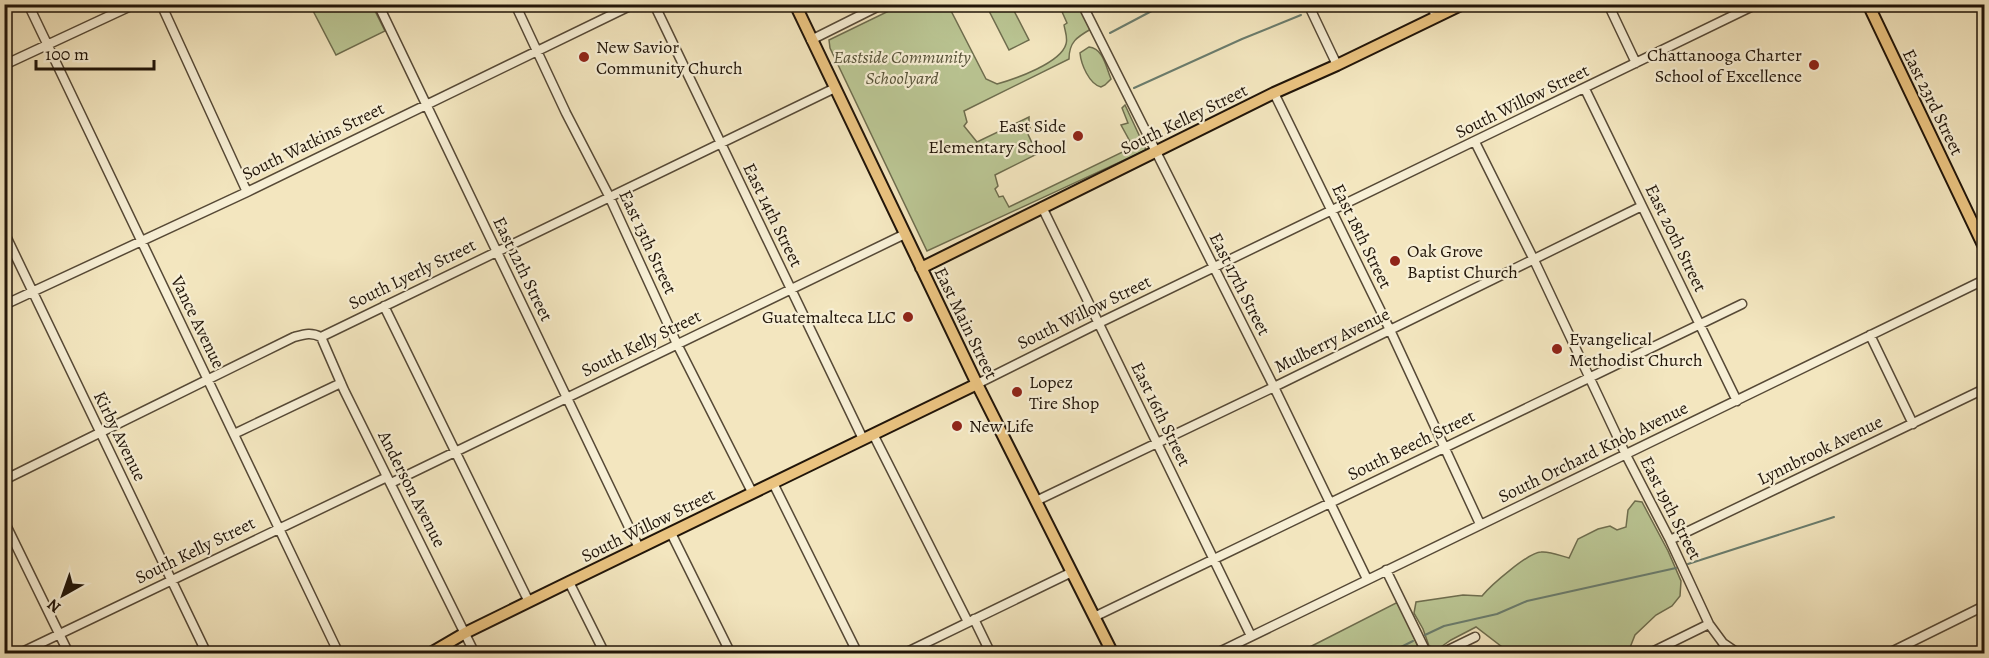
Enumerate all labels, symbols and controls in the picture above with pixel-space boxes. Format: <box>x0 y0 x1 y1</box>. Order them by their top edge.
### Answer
scale bar <box>36 33 154 71</box>
place label: New Savior Community Church <box>596 35 743 80</box>
text: 100 m <box>45 42 89 66</box>
place label: Chattanooga Charter School of Excellence <box>1647 43 1802 88</box>
park label: Eastside Community Schoolyard <box>833 45 971 90</box>
street label: East 23rd Street <box>1897 45 1969 159</box>
marker: New Savior Community Church <box>577 50 591 64</box>
street label: South Willow Street <box>1451 58 1593 144</box>
marker: Chattanooga Charter School of Excellence <box>1807 58 1821 72</box>
street label: South Kelley Street <box>1116 78 1252 160</box>
street label: South Watkins Street <box>238 96 388 186</box>
place label: East Side Elementary School <box>928 114 1067 159</box>
marker: East Side Elementary School <box>1071 129 1085 143</box>
street label: East 14th Street <box>737 159 809 271</box>
street label: East 18th Street <box>1326 180 1398 292</box>
street label: East 20th Street <box>1640 180 1712 296</box>
street label: East 13th Street <box>613 186 683 298</box>
street label: East 12th Street <box>487 213 559 325</box>
street label: East 17th Street <box>1204 228 1276 340</box>
street label: South Lyerly Street <box>344 233 480 315</box>
place label: Oak Grove Baptist Church <box>1407 239 1518 284</box>
marker: Oak Grove Baptist Church <box>1388 254 1402 268</box>
street label: East Main Street <box>929 263 1003 383</box>
street label: South Willow Street <box>1013 269 1155 355</box>
street label: Vance Avenue <box>165 271 231 372</box>
street label: Mulberry Avenue <box>1270 302 1394 378</box>
street label: South Kelly Street <box>577 304 705 382</box>
place label: Guatemalteca LLC <box>762 305 896 329</box>
marker: Guatemalteca LLC <box>901 310 915 324</box>
place label: Evangelical Methodist Church <box>1569 327 1703 372</box>
marker: Evangelical Methodist Church <box>1550 342 1564 356</box>
street label: East 16th Street <box>1125 358 1197 470</box>
place label: Lopez Tire Shop <box>1029 370 1099 415</box>
marker: Lopez Tire Shop <box>1010 385 1024 399</box>
street label: Kirby Avenue <box>88 387 152 485</box>
street label: South Orchard Knob Avenue <box>1494 396 1692 508</box>
street label: South Beech Street <box>1343 404 1479 486</box>
street label: Lynnbrook Avenue <box>1753 409 1887 491</box>
place label: New Life <box>969 414 1034 438</box>
marker: New Life <box>950 419 964 433</box>
street label: Anderson Avenue <box>372 426 452 551</box>
street label: East 19th Street <box>1635 452 1707 564</box>
street label: South Willow Street <box>577 482 719 568</box>
street label: South Kelly Street <box>131 511 259 589</box>
north arrow <box>33 565 93 625</box>
text: N <box>42 593 66 618</box>

